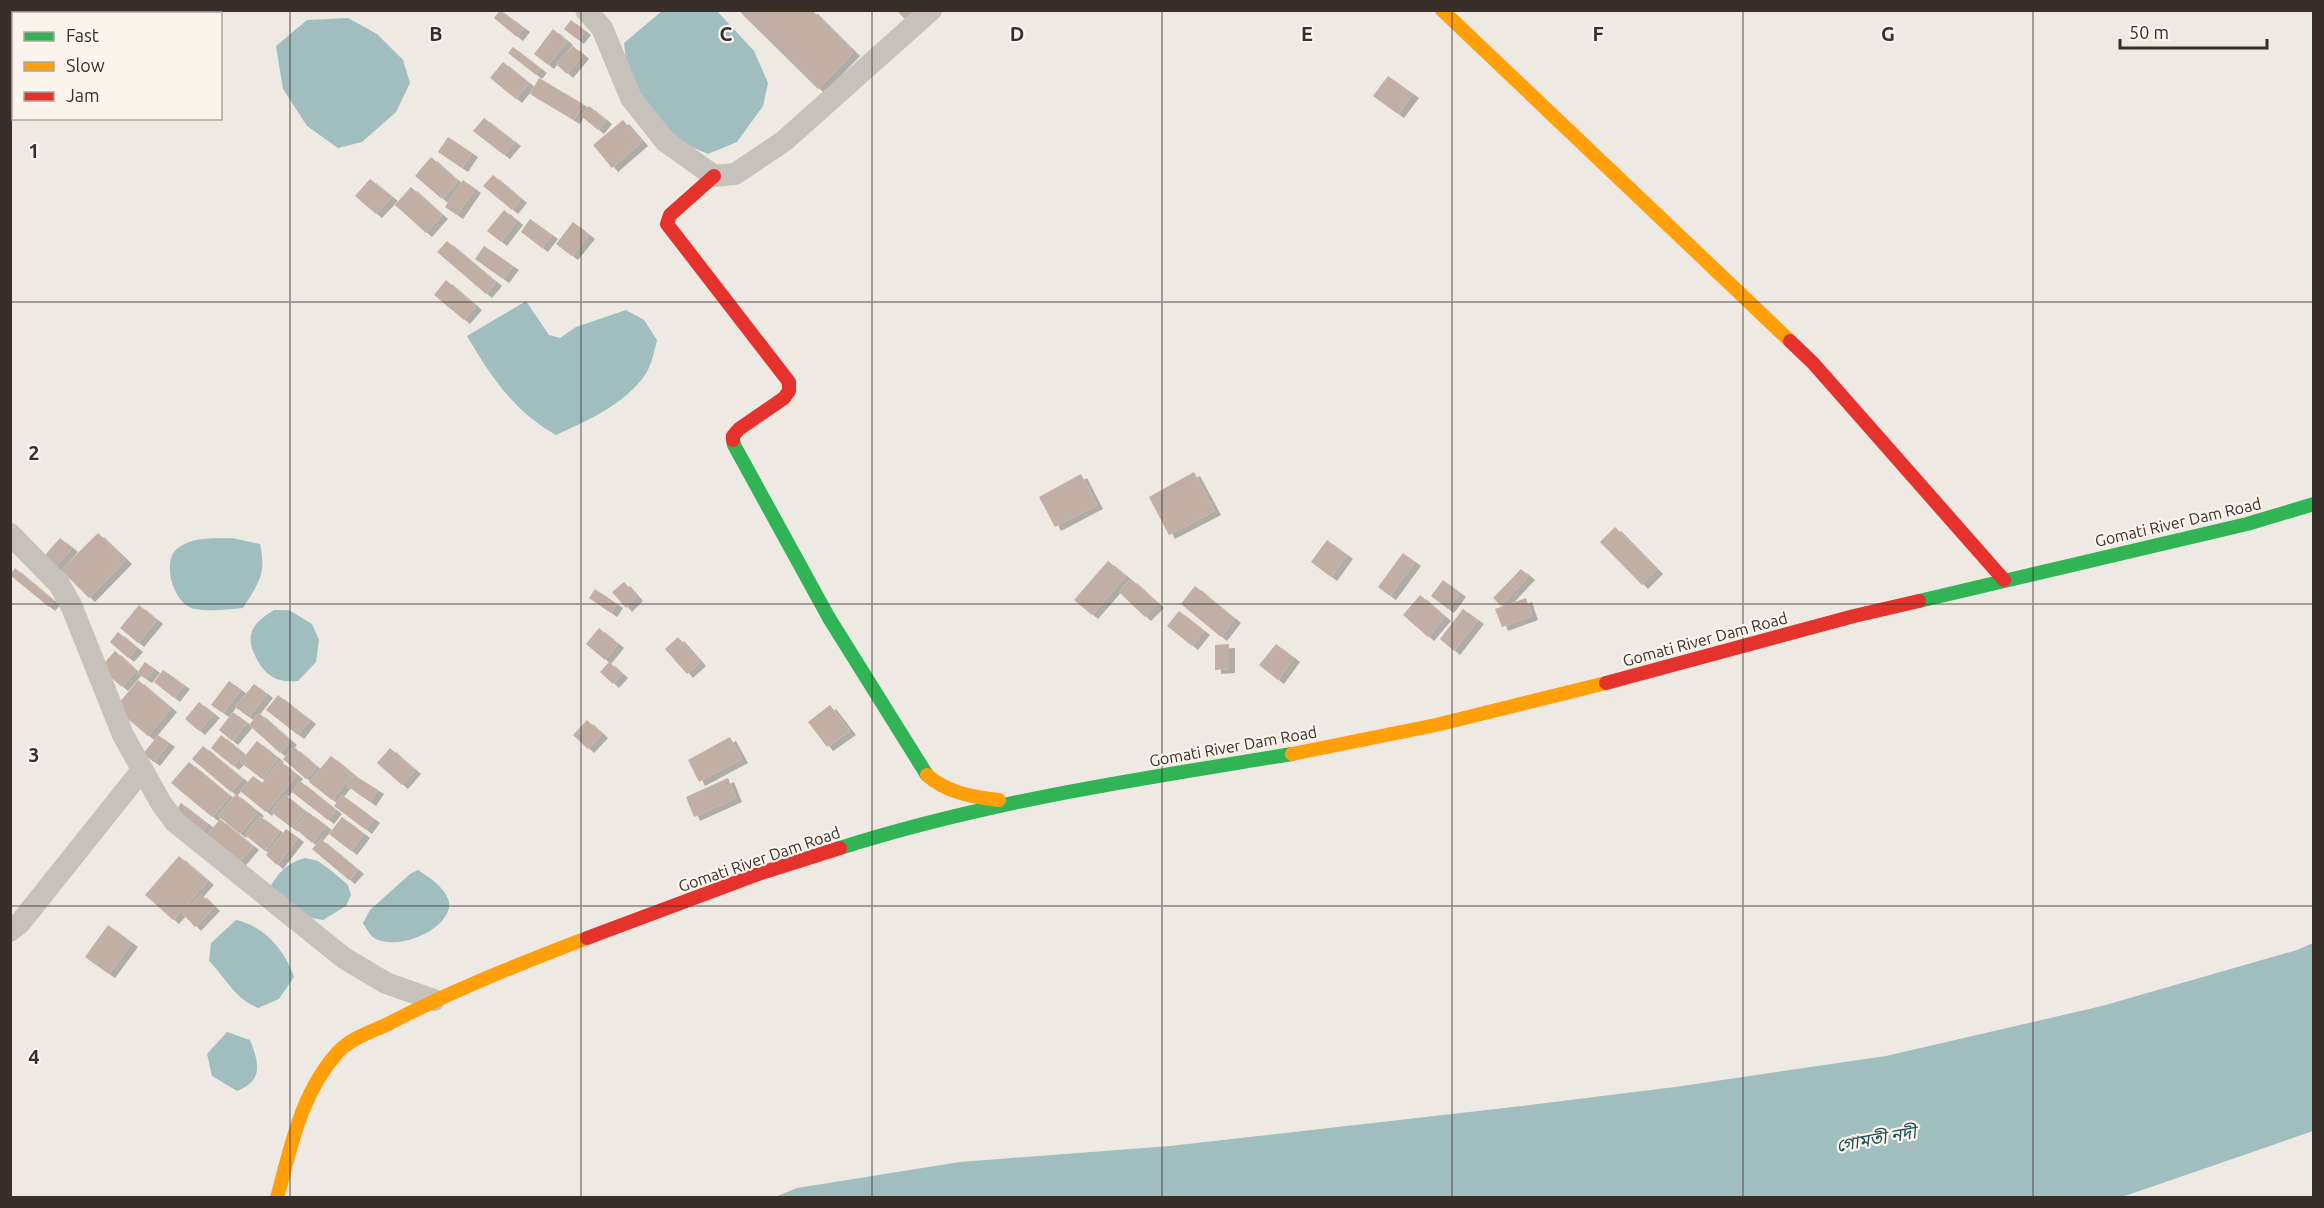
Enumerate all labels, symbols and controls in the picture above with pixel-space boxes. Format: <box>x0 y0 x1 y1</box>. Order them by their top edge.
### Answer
legend <box>12 12 222 120</box>
scale bar <box>2120 12 2267 50</box>
text: B <box>429 22 443 45</box>
text: C <box>720 22 733 45</box>
text: D <box>1010 22 1024 45</box>
text: E <box>1301 22 1313 45</box>
text: F <box>1592 22 1604 45</box>
text: G <box>1881 22 1895 45</box>
text: 50 m <box>2129 22 2169 42</box>
text: Fast <box>66 25 99 45</box>
text: Slow <box>66 55 105 75</box>
text: Jam <box>66 85 100 105</box>
text: 1 <box>28 139 40 162</box>
text: 2 <box>28 441 40 464</box>
street label: Gomati River Dam Road <box>2093 494 2263 550</box>
street label: Gomati River Dam Road <box>1621 608 1789 670</box>
street label: Gomati River Dam Road <box>1148 722 1318 770</box>
text: 3 <box>28 743 40 766</box>
street label: Gomati River Dam Road <box>676 823 842 895</box>
text: 4 <box>28 1045 40 1068</box>
water label: গোমতী নদী <box>1835 1121 1921 1155</box>

